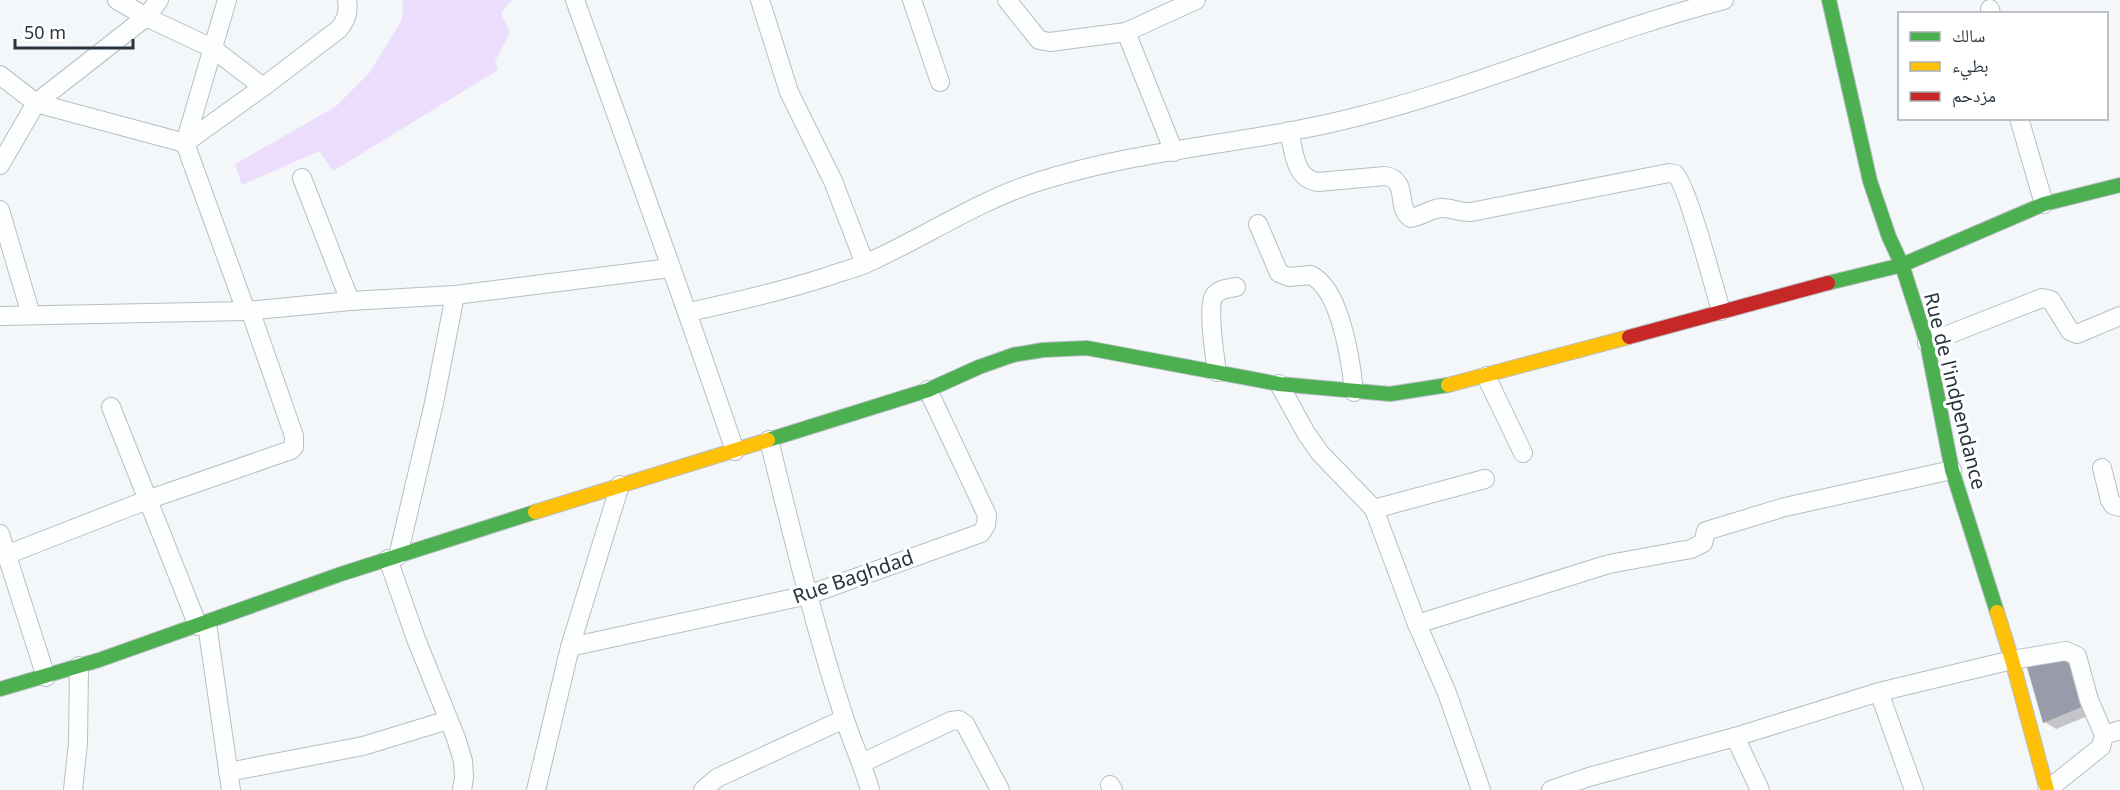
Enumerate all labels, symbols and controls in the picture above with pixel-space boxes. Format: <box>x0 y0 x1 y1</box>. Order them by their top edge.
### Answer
scale bar <box>15 12 134 50</box>
legend <box>1898 12 2108 120</box>
text: 50 m <box>24 20 66 44</box>
text: سالك <box>1952 23 1985 47</box>
text: بطيء <box>1952 53 1989 81</box>
text: مزدحم <box>1952 83 1996 108</box>
street label: Rue de l'indpendance <box>1918 289 1993 492</box>
street label: Rue Baghdad <box>789 543 917 610</box>

